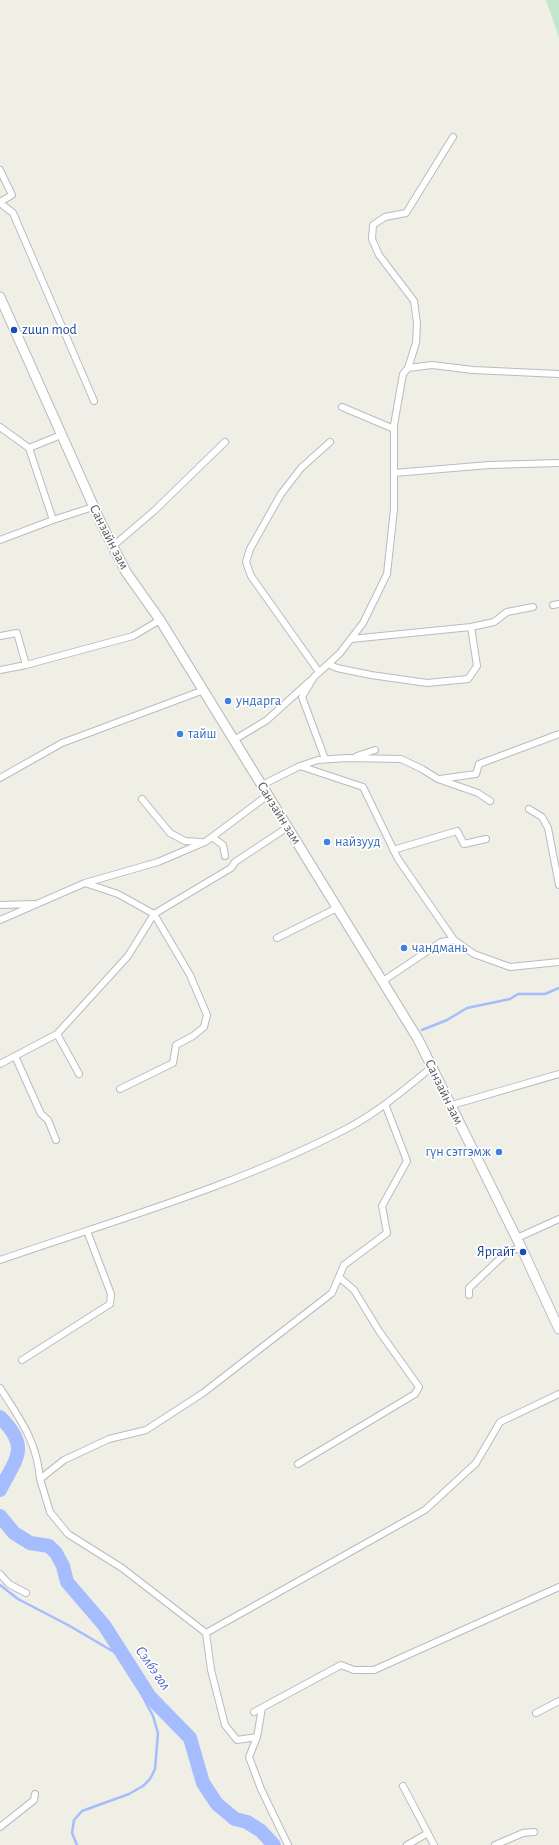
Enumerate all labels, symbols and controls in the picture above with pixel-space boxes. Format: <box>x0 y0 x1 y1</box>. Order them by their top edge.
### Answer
place label: zuun mod <box>22 322 77 338</box>
marker: zuun mod <box>9 325 19 335</box>
street label: Санзайн зам <box>85 502 133 572</box>
place label: ундарга <box>236 693 281 709</box>
marker: ундарга <box>223 696 233 706</box>
place label: тайш <box>188 726 217 742</box>
marker: тайш <box>175 729 185 739</box>
street label: Санзайн зам <box>253 778 305 848</box>
place label: найзууд <box>335 834 380 850</box>
marker: найзууд <box>322 837 332 847</box>
place label: чандмань <box>412 940 467 956</box>
marker: чандмань <box>399 943 409 953</box>
street label: Санзайн зам <box>421 1056 467 1128</box>
place label: гүн сэтгэмж <box>425 1144 491 1160</box>
marker: гүн сэтгэмж <box>494 1147 504 1157</box>
place label: Яргайт <box>477 1244 515 1260</box>
marker: Яргайт <box>518 1247 528 1257</box>
water label: Сэлбэ гол <box>131 1642 175 1694</box>

